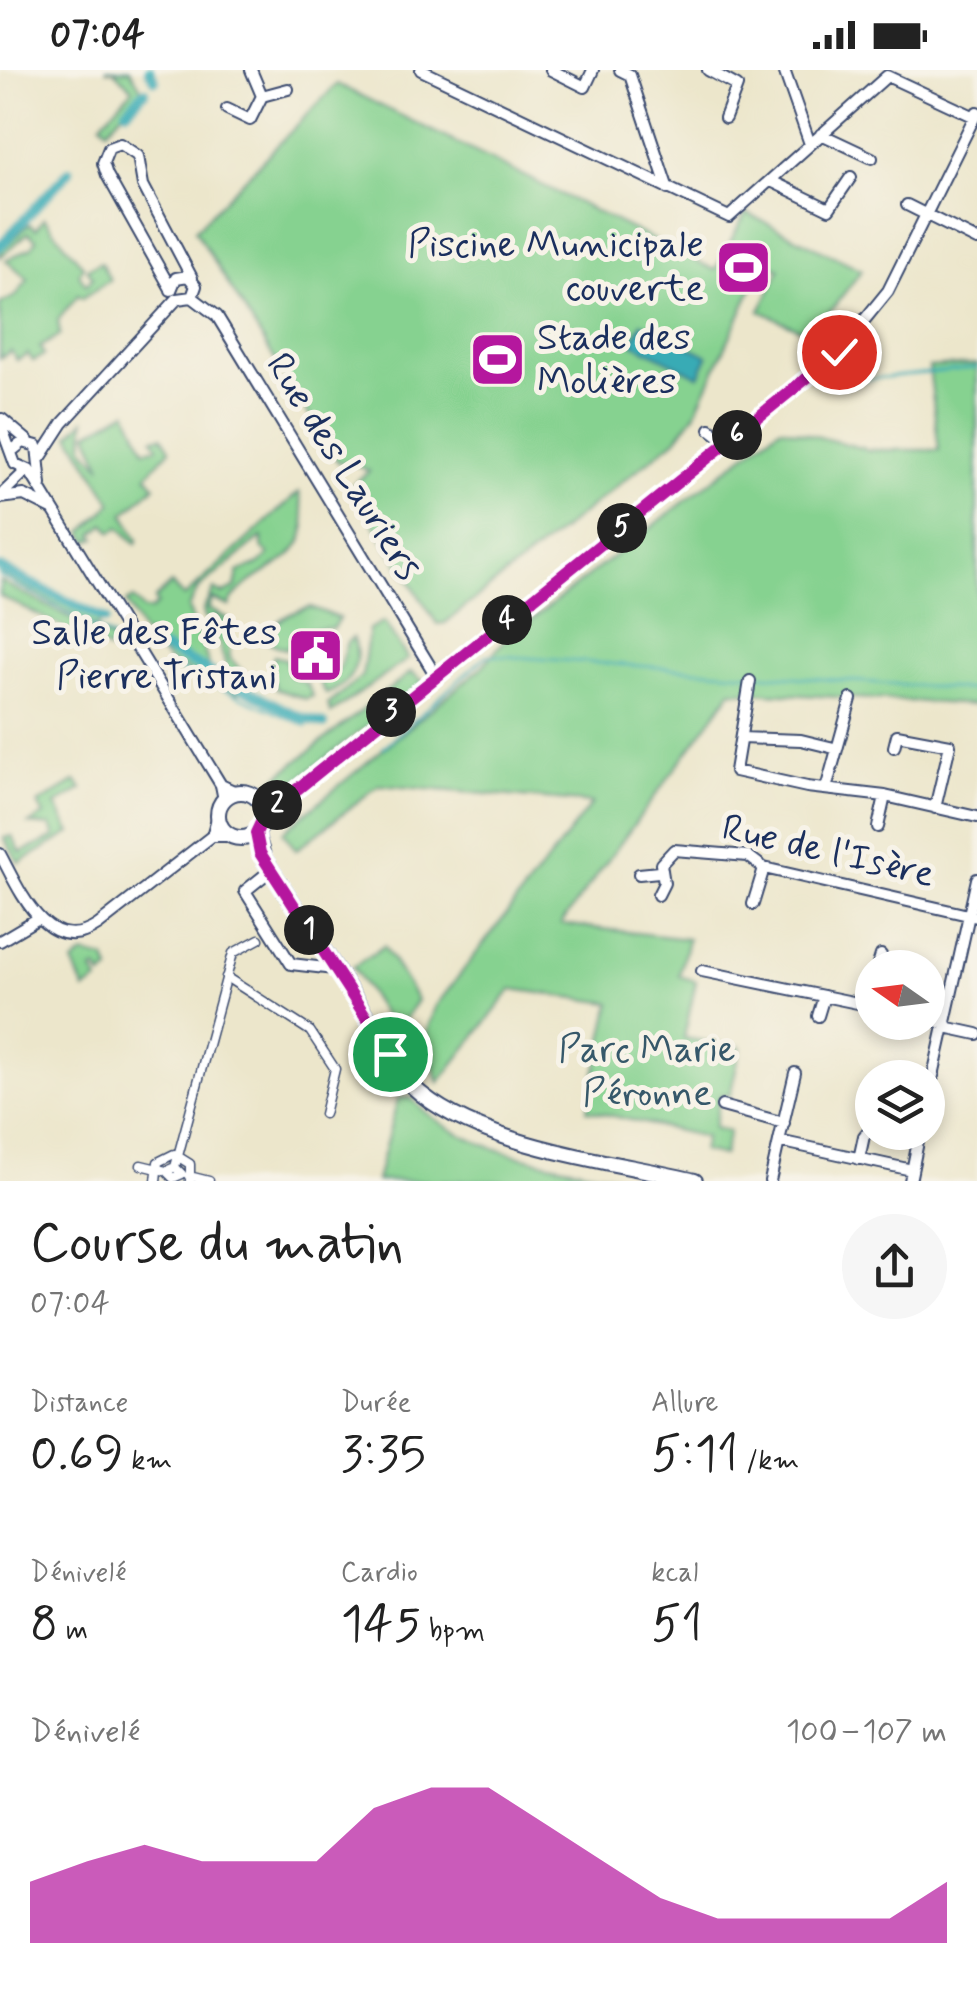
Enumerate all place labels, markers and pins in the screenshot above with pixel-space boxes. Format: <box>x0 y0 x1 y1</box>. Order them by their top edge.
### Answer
place label: Piscine Municipale couverte <box>408 221 704 314</box>
sports icon: Piscine Municipale couverte <box>713 237 773 297</box>
pin <box>797 310 882 395</box>
place label: Stade des Molières <box>537 314 691 407</box>
sports icon: Stade des Molières <box>468 330 528 390</box>
pin: 6 <box>712 410 762 460</box>
pin: 5 <box>597 503 647 553</box>
pin: 4 <box>482 595 532 645</box>
place label: Salle des Fêtes Pierre Tristani <box>31 609 277 702</box>
public building icon: Salle des Fêtes Pierre Tristani <box>286 625 346 685</box>
pin: 3 <box>366 687 416 737</box>
pin: 2 <box>252 780 302 830</box>
pin: 1 <box>284 905 334 955</box>
pin <box>348 1012 433 1097</box>

